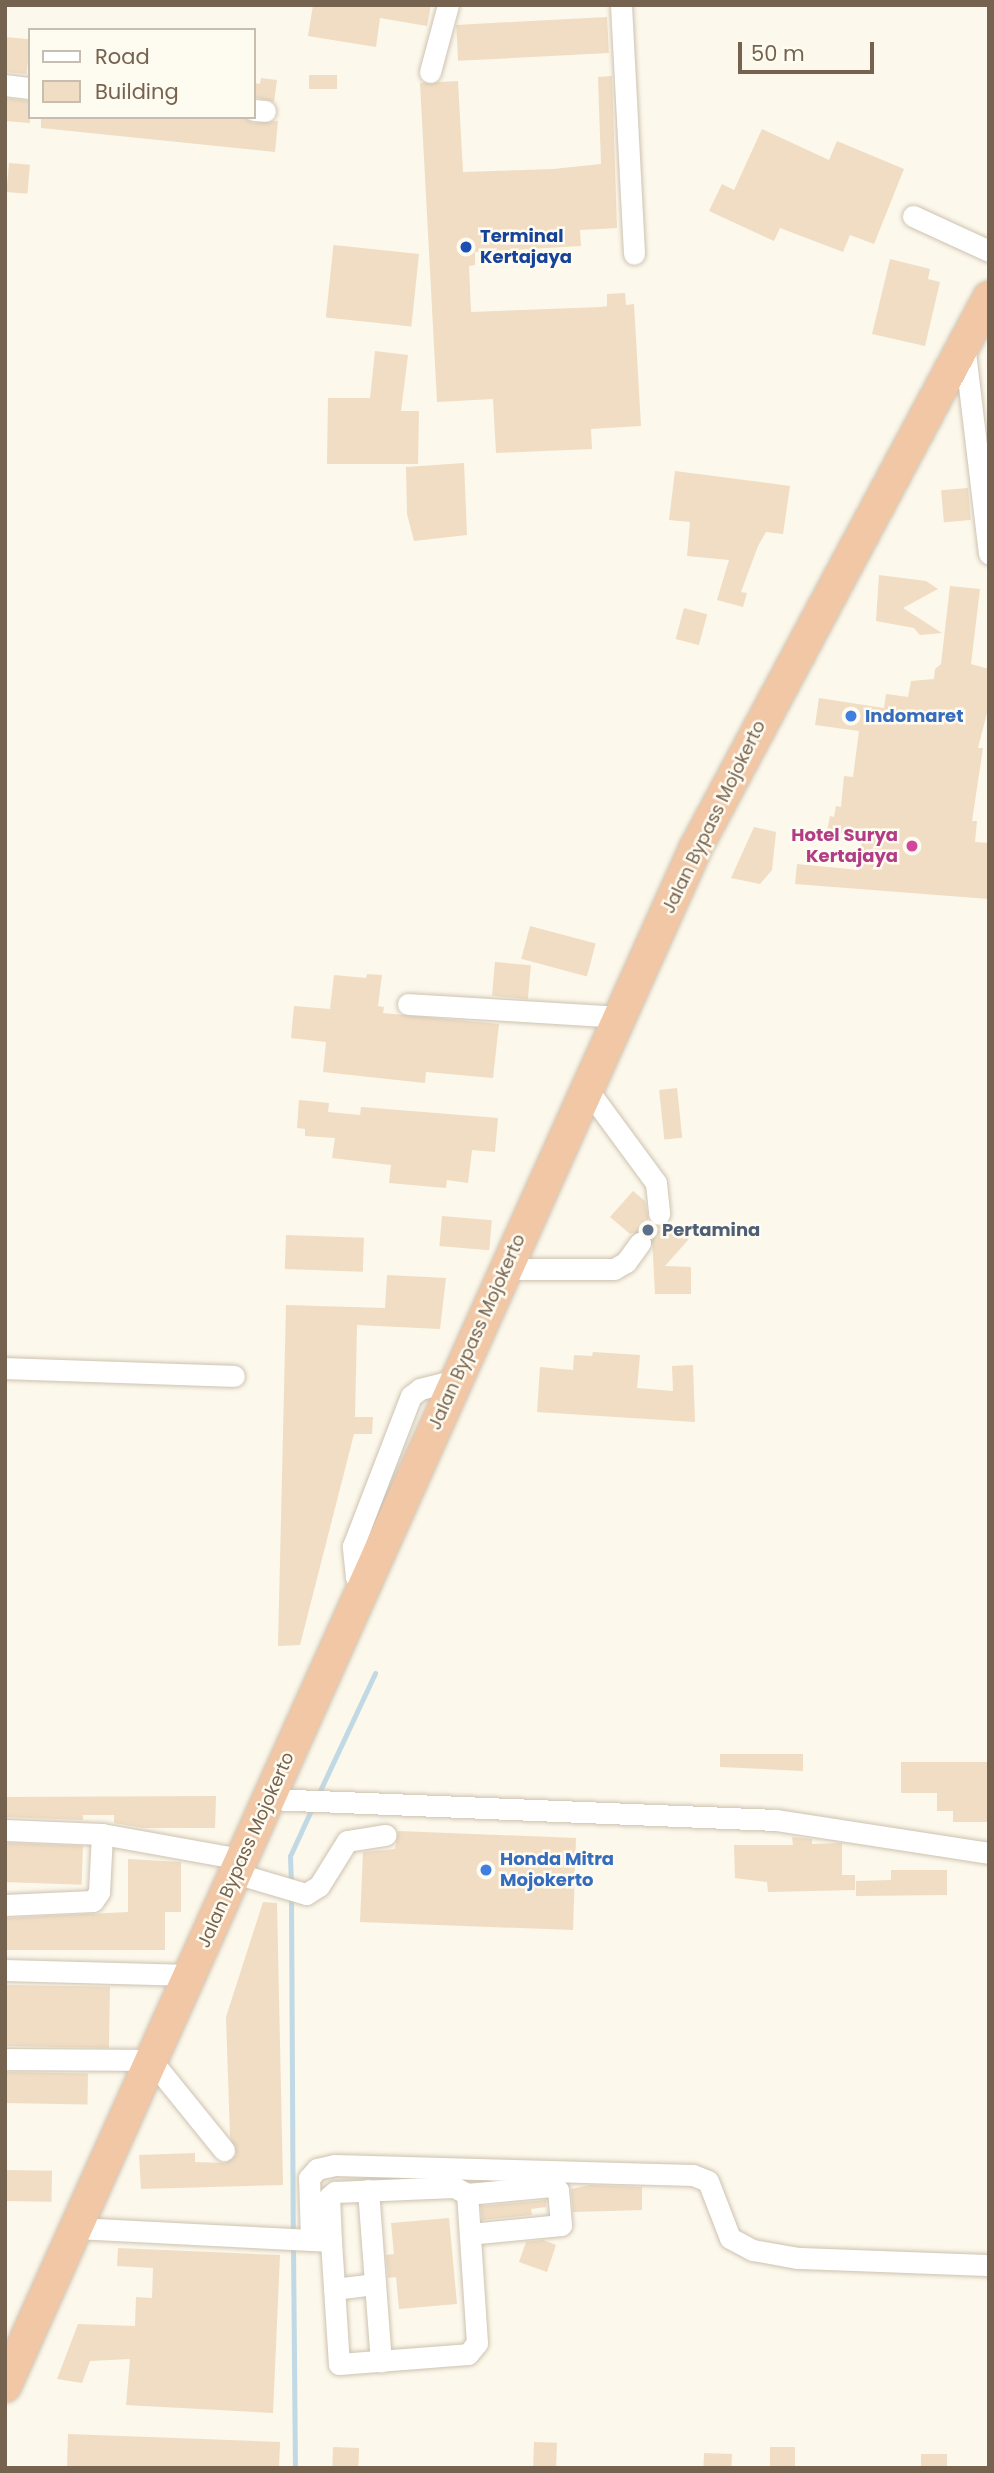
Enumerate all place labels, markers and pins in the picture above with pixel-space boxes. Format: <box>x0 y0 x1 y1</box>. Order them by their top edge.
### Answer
place label: Terminal Kertajaya <box>480 226 572 268</box>
marker: Terminal Kertajaya <box>458 239 474 255</box>
place label: Indomaret <box>865 705 964 727</box>
marker: Indomaret <box>843 708 859 724</box>
place label: Hotel Surya Kertajaya <box>791 825 898 868</box>
marker: Hotel Surya Kertajaya <box>904 838 920 854</box>
place label: Pertamina <box>662 1219 760 1241</box>
marker: Pertamina <box>640 1222 656 1238</box>
place label: Honda Mitra Mojokerto <box>500 1849 614 1892</box>
marker: Honda Mitra Mojokerto <box>478 1862 494 1878</box>

